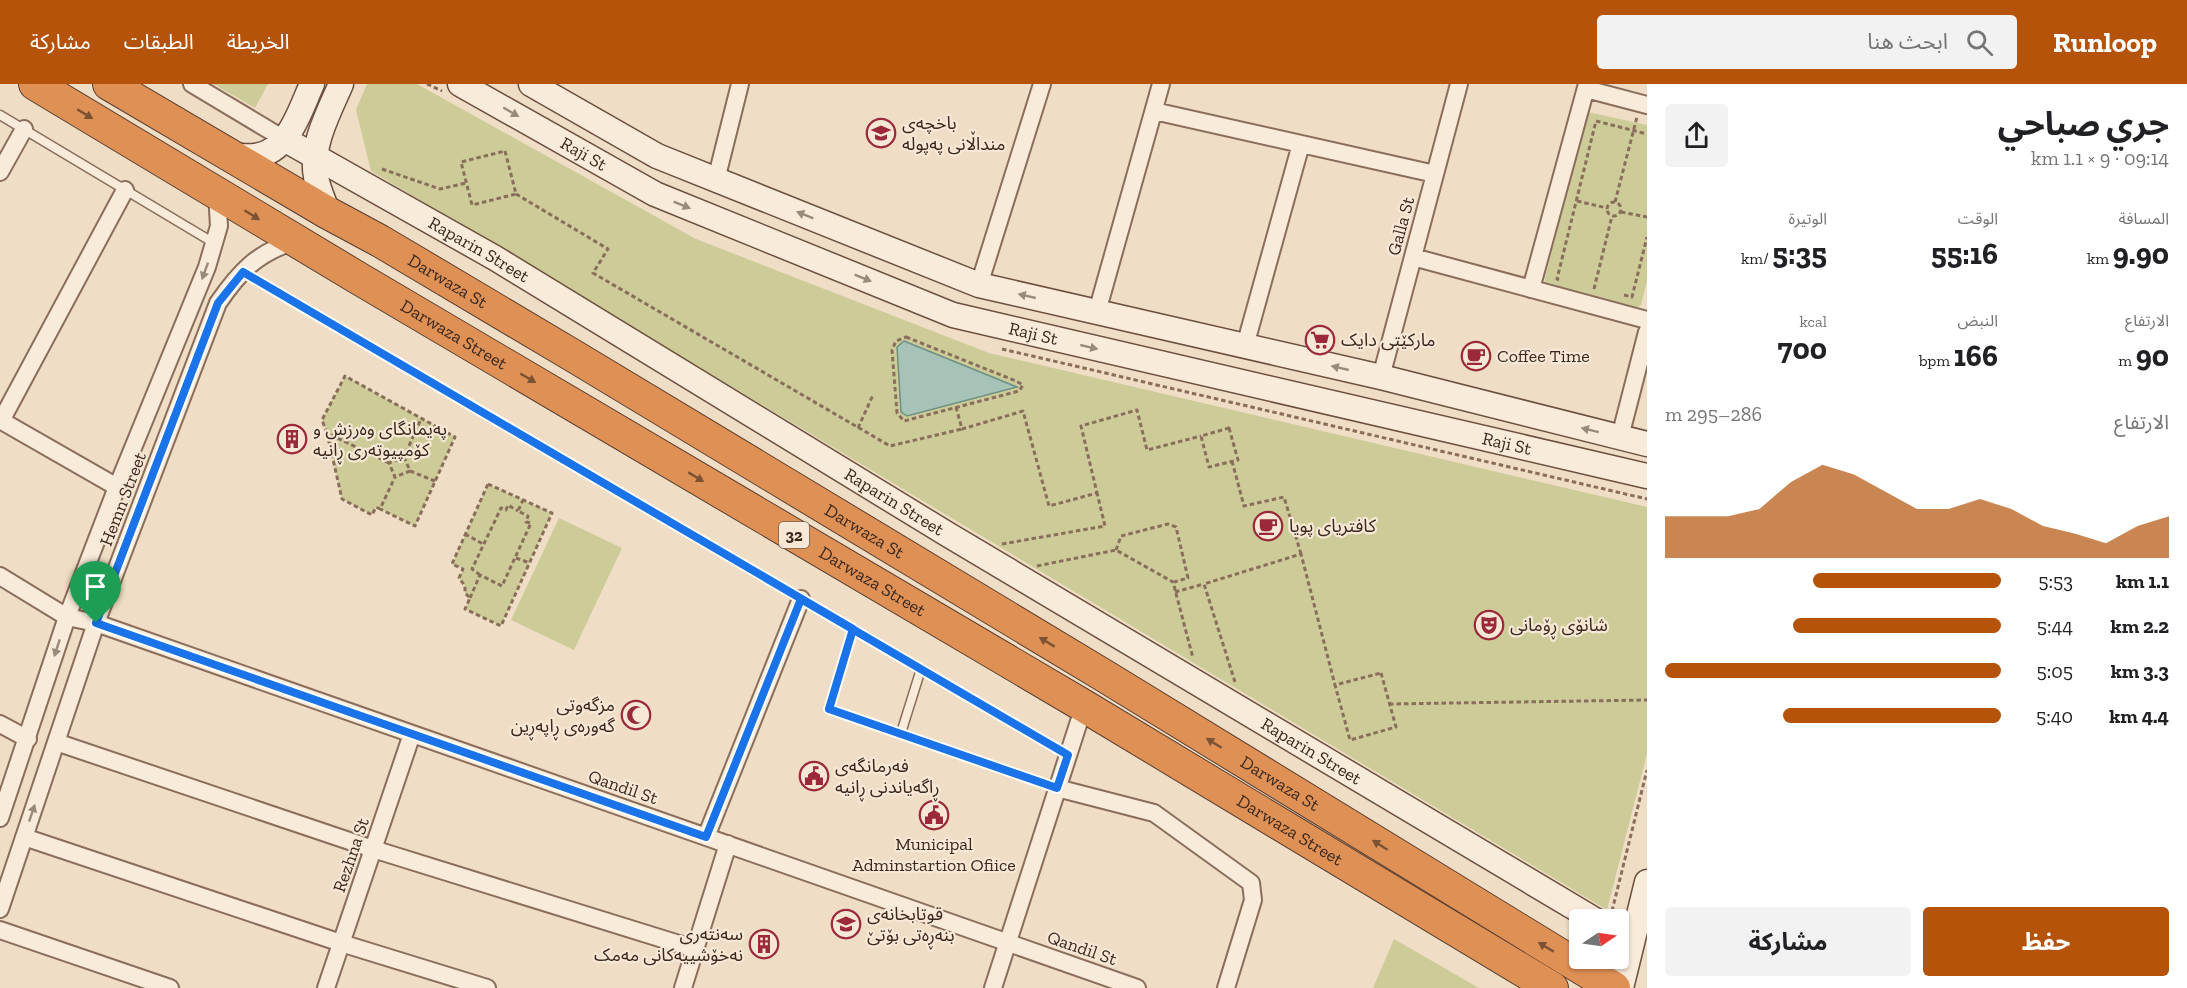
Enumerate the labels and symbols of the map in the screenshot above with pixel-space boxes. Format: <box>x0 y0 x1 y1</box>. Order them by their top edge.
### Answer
one-way arrow <box>503 107 519 118</box>
one-way arrow <box>77 109 94 119</box>
place label: باخچەی منداڵانی پەپولە <box>902 112 1006 155</box>
school or university icon: باخچەی منداڵانی پەپولە <box>865 117 897 149</box>
street label: Raji St <box>557 132 611 176</box>
street label: Galla St <box>1383 194 1419 258</box>
one-way arrow <box>674 200 692 210</box>
one-way arrow <box>244 210 260 221</box>
one-way arrow <box>795 210 813 220</box>
street label: Raparin Street <box>425 212 534 287</box>
street label: Darwaza St <box>404 249 492 314</box>
one-way arrow <box>200 262 210 280</box>
one-way arrow <box>854 274 872 284</box>
one-way arrow <box>1017 291 1036 300</box>
street label: Darwaza Street <box>397 295 511 375</box>
street label: Raji St <box>1007 317 1060 350</box>
supermarket icon: مارکێتی دایک <box>1304 324 1336 356</box>
place label: مارکێتی دایک <box>1341 329 1436 351</box>
cafe icon: Coffee Time <box>1460 340 1492 372</box>
one-way arrow <box>1080 342 1098 352</box>
place label: Coffee Time <box>1497 345 1590 367</box>
one-way arrow <box>1331 362 1349 372</box>
one-way arrow <box>520 373 537 383</box>
place label: پەیمانگای وەرزش و کۆمپیوتەری ڕانیە <box>313 418 447 465</box>
building icon: پەیمانگای وەرزش و کۆمپیوتەری ڕانیە <box>276 423 308 455</box>
one-way arrow <box>1581 424 1599 434</box>
street label: Raji St <box>1480 427 1534 460</box>
street label: Hemn Street <box>95 449 151 549</box>
street label: Raparin Street <box>840 463 948 541</box>
one-way arrow <box>688 472 704 483</box>
street label: Darwaza St <box>821 499 908 564</box>
cafe icon: کافتریای پویا <box>1252 510 1284 542</box>
place label: کافتریای پویا <box>1289 515 1376 537</box>
road number: 32 <box>779 522 809 548</box>
street label: Darwaza Street <box>815 541 930 621</box>
pin <box>70 561 121 623</box>
theatre icon: شانۆی ڕۆمانی <box>1473 609 1505 641</box>
place label: شانۆی ڕۆمانی <box>1510 614 1608 640</box>
one-way arrow <box>1039 636 1055 647</box>
one-way arrow <box>52 639 61 657</box>
place label: مزگەوتی گەورەی ڕاپەڕین <box>511 694 616 741</box>
mosque icon: مزگەوتی گەورەی ڕاپەڕین <box>620 699 652 731</box>
street label: Raparin Street <box>1257 713 1366 790</box>
one-way arrow <box>1206 738 1222 749</box>
street label: Darwaza St <box>1236 751 1324 816</box>
place label: فەرمانگەی ڕاگەیاندنی ڕانیە <box>835 755 940 802</box>
public building icon: فەرمانگەی ڕاگەیاندنی ڕانیە <box>798 760 830 792</box>
street label: Qandil St <box>585 765 661 809</box>
street label: Darwaza Street <box>1233 790 1347 871</box>
public building icon: Municipal Adminstartion Ofiice <box>918 799 950 831</box>
one-way arrow <box>27 804 37 822</box>
street label: Rezhna St <box>328 815 374 895</box>
place label: Municipal Adminstartion Ofiice <box>852 833 1016 876</box>
one-way arrow <box>1372 840 1388 851</box>
place label: قوتابخانەی بنەڕەتی بۆتێ <box>867 903 955 950</box>
school or university icon: قوتابخانەی بنەڕەتی بۆتێ <box>830 908 862 940</box>
north arrow <box>1569 909 1629 969</box>
place label: سەنتەری نەخۆشییەکانی مەمک <box>594 923 743 966</box>
street label: Qandil St <box>1044 926 1120 970</box>
building icon: سەنتەری نەخۆشییەکانی مەمک <box>748 928 780 960</box>
one-way arrow <box>1538 941 1554 952</box>

